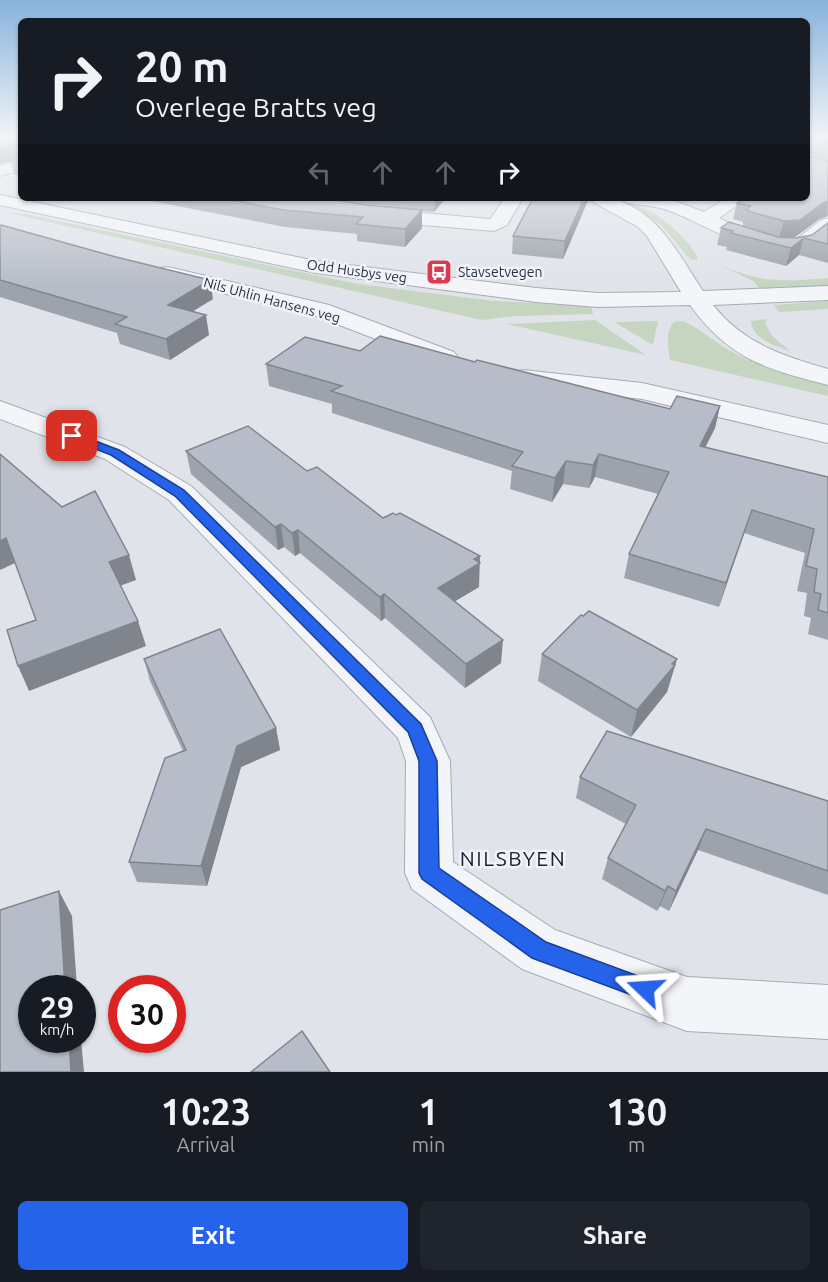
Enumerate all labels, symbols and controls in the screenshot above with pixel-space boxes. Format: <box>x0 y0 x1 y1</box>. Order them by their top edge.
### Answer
icon: right <box>36 42 114 120</box>
text: 20 m <box>135 43 229 90</box>
text: Overlege Bratts veg <box>135 92 377 122</box>
icon: left <box>303 156 336 189</box>
icon: ahead <box>366 156 399 189</box>
icon: ahead <box>429 156 462 189</box>
icon: right <box>492 156 525 189</box>
street label: Odd Husbys veg <box>306 256 408 286</box>
bus stop icon: Stavsetvegen <box>424 257 454 287</box>
place label: Stavsetvegen <box>458 264 542 280</box>
street label: Nils Uhlin Hansens veg <box>202 274 342 326</box>
pin <box>46 410 97 461</box>
icon: arrive <box>55 419 88 452</box>
district label: NILSBYEN <box>460 846 566 870</box>
position arrow <box>613 957 677 1021</box>
speed limit sign: 30 <box>108 975 186 1053</box>
text: 29 <box>40 990 74 1024</box>
text: km/h <box>40 1021 74 1038</box>
text: 10:23 <box>161 1091 251 1132</box>
text: 1 <box>418 1091 439 1132</box>
text: 130 <box>606 1091 667 1132</box>
text: Arrival <box>177 1133 235 1156</box>
text: min <box>412 1133 445 1156</box>
text: m <box>628 1133 645 1156</box>
button: Exit <box>18 1201 408 1270</box>
button: Share <box>420 1201 810 1270</box>

